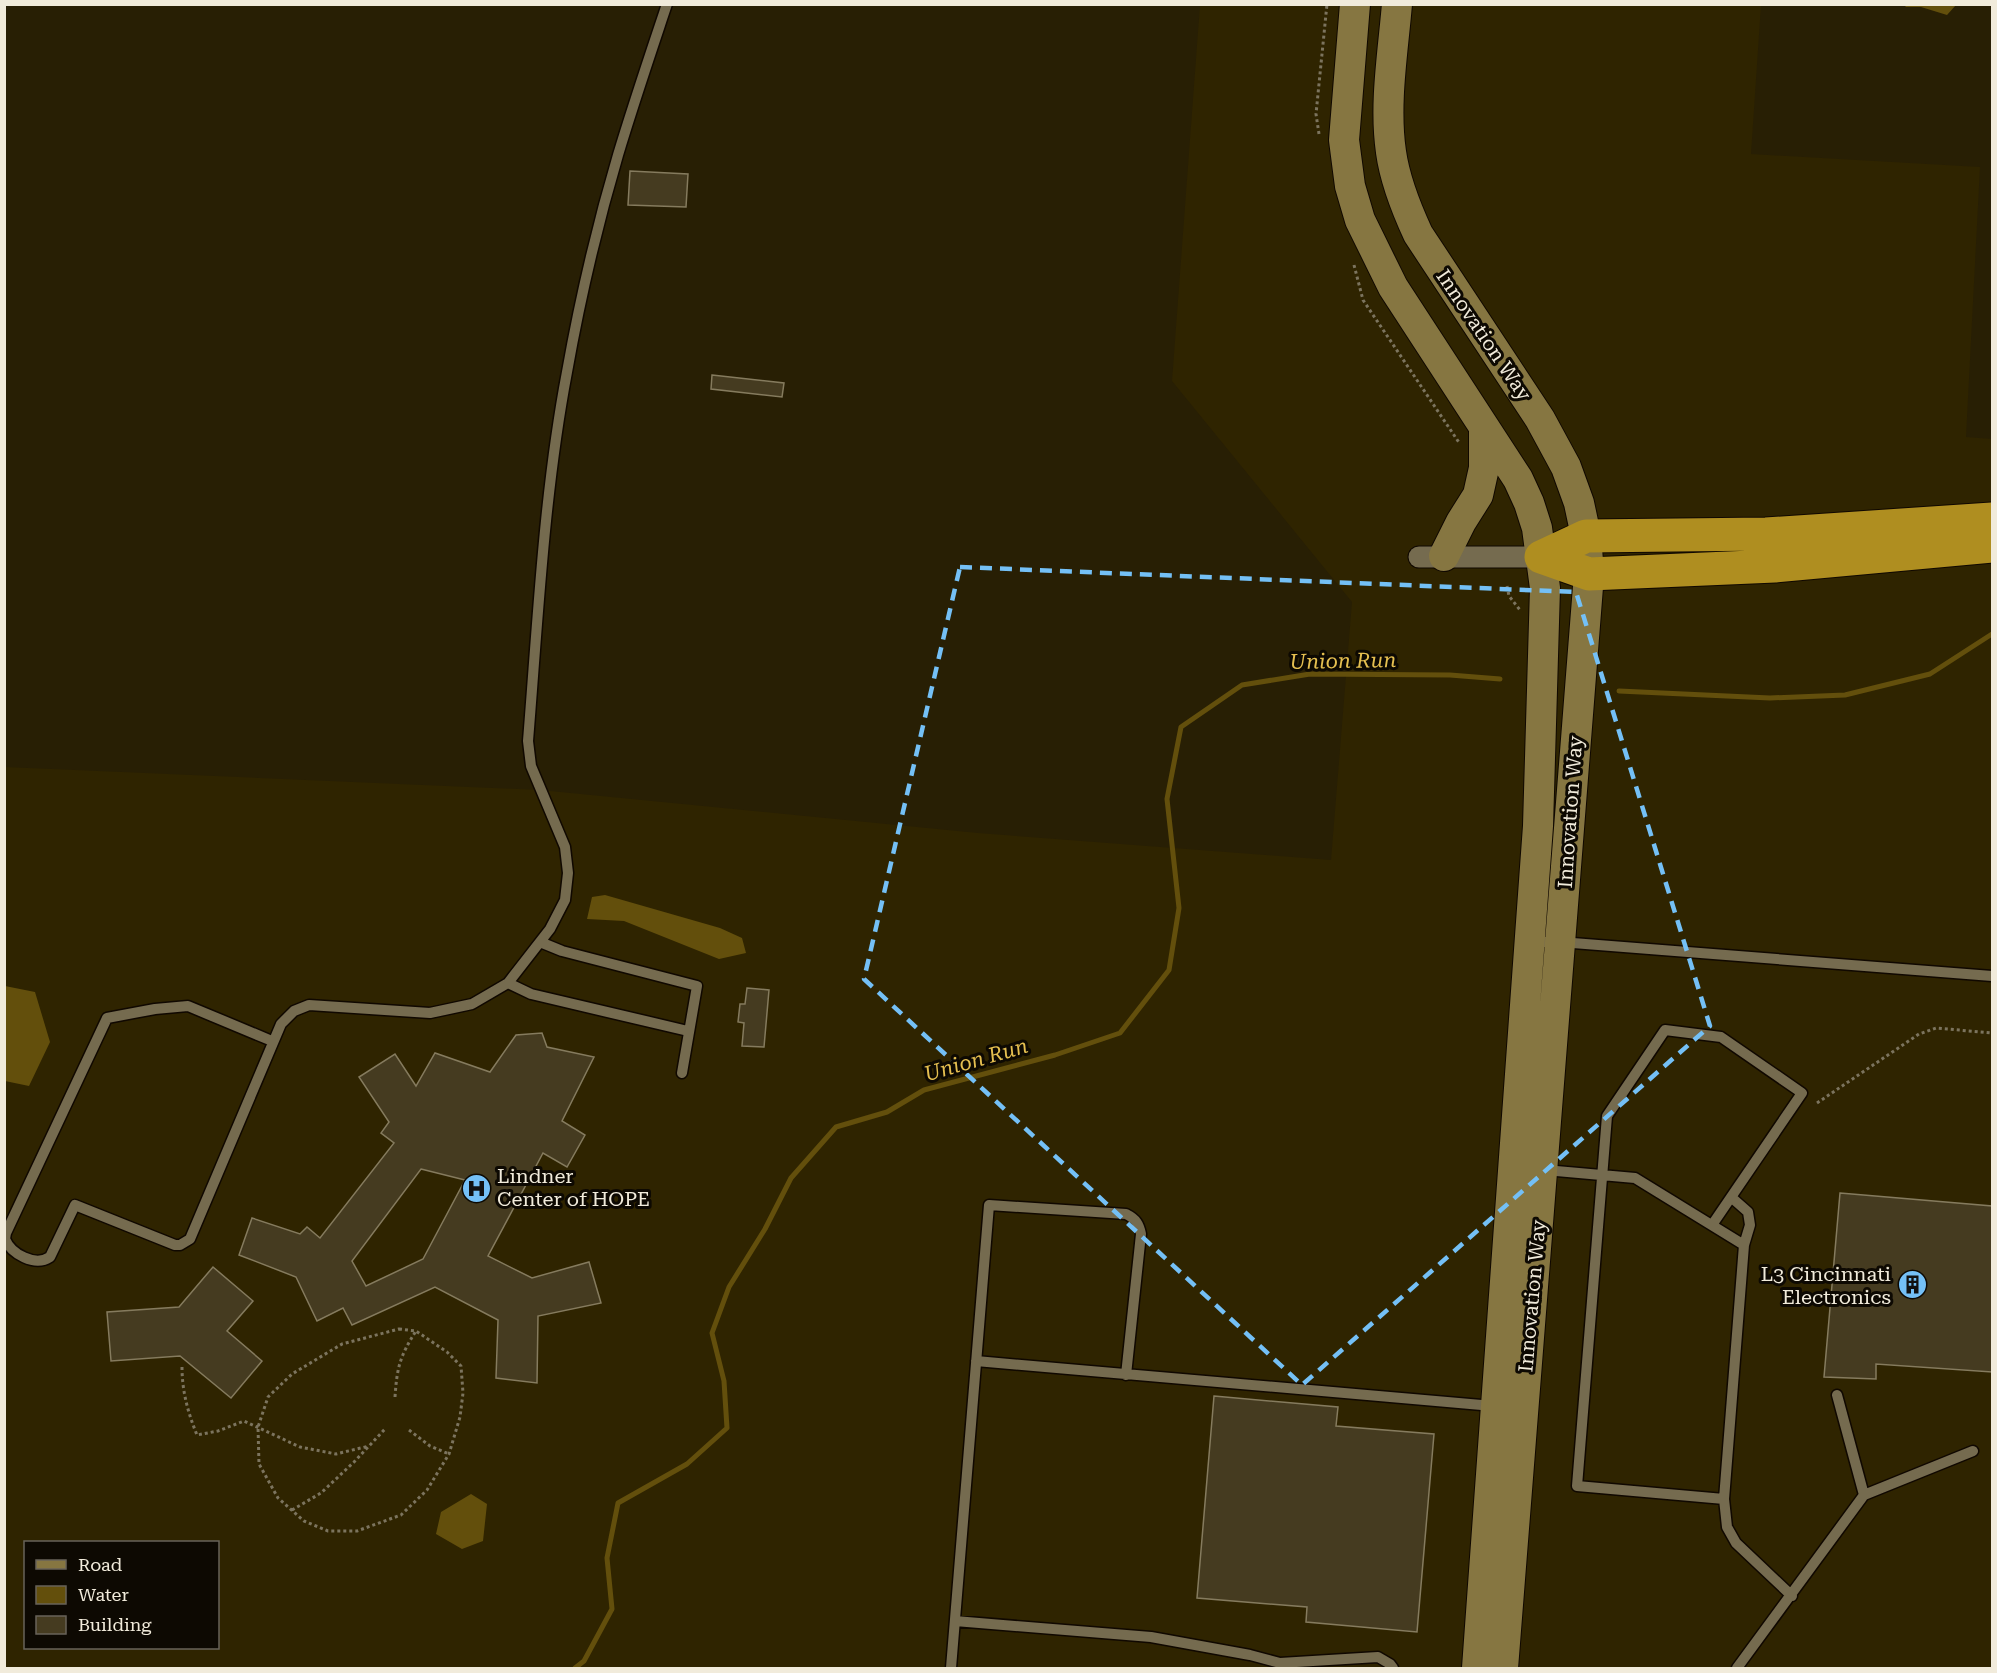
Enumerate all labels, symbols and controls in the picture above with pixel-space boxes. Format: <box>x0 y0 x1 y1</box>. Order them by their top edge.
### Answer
street label: Innovation Way <box>1431 265 1537 405</box>
water label: Union Run <box>1289 648 1397 674</box>
street label: Innovation Way <box>1553 735 1587 889</box>
water label: Union Run <box>921 1034 1031 1086</box>
place label: Lindner Center of HOPE <box>497 1164 650 1211</box>
hospital icon: Lindner Center of HOPE <box>460 1172 492 1204</box>
street label: Innovation Way <box>1513 1219 1551 1373</box>
place label: L3 Cincinnati Electronics <box>1761 1262 1891 1309</box>
building icon: L3 Cincinnati Electronics <box>1896 1269 1928 1301</box>
legend <box>24 1541 219 1649</box>
text: Road <box>78 1554 123 1575</box>
text: Water <box>78 1584 129 1605</box>
text: Building <box>78 1614 152 1635</box>

